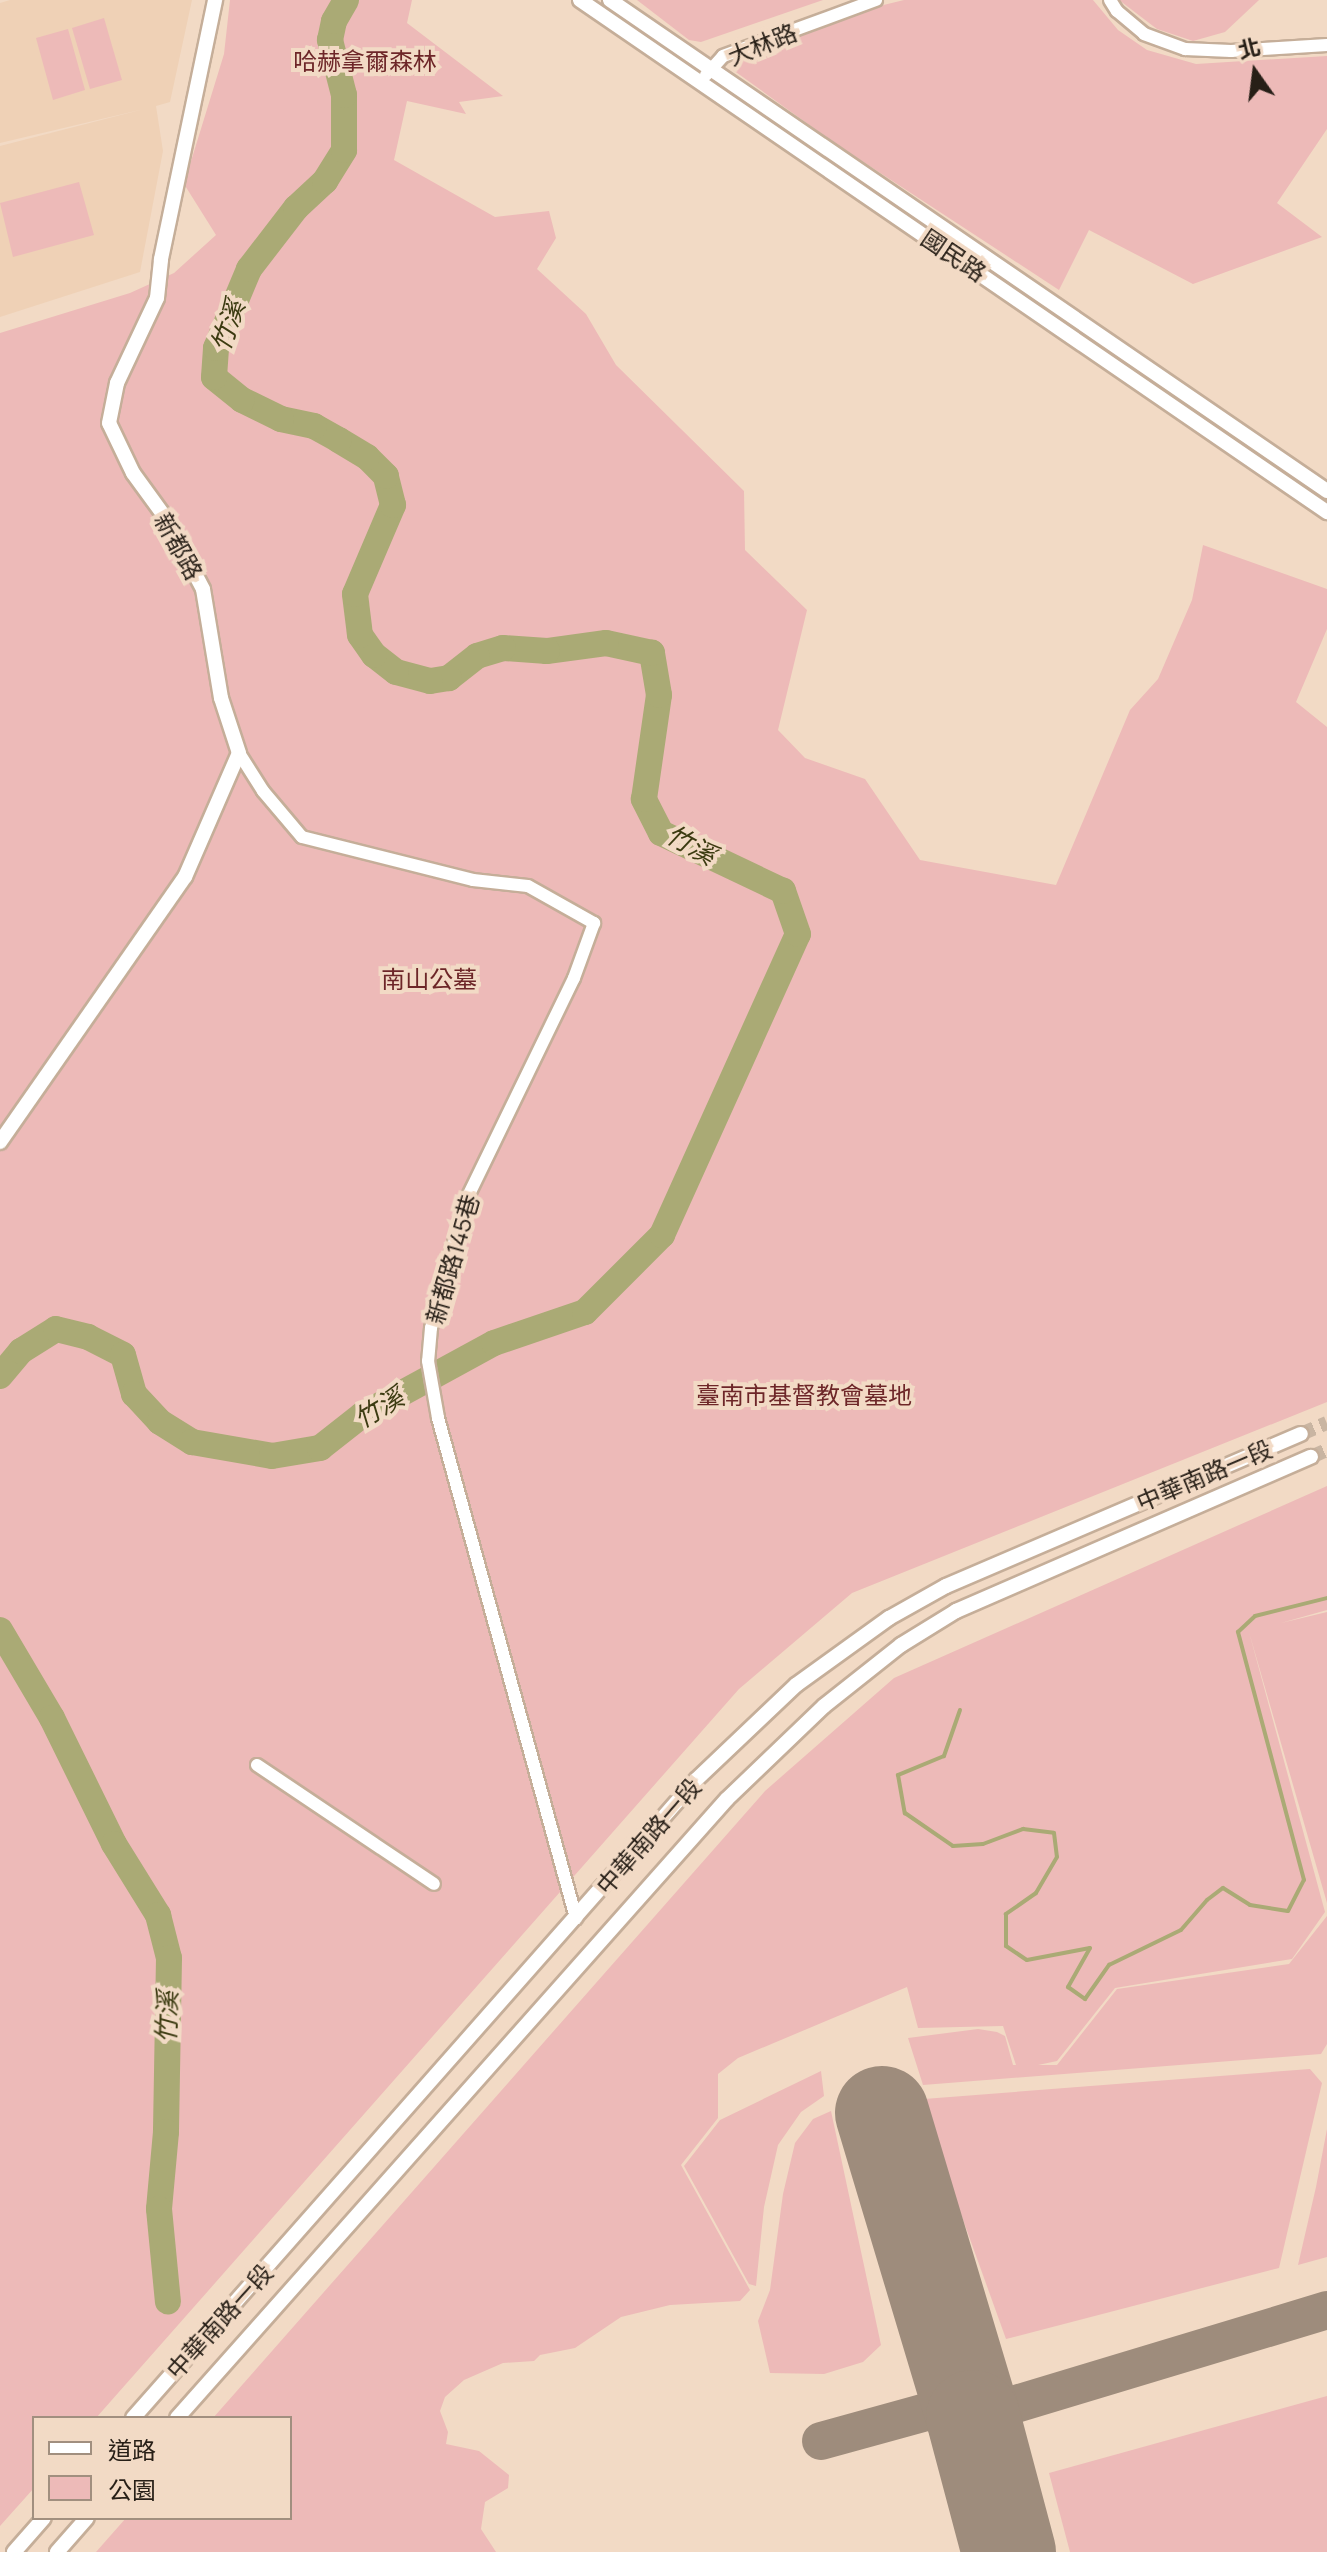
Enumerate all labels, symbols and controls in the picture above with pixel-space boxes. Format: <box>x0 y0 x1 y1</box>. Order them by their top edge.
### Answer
street label: 大林路 <box>723 17 801 71</box>
text: 北 <box>1235 31 1263 66</box>
north arrow <box>1215 32 1295 112</box>
park label: 哈赫拿爾森林 <box>293 47 437 75</box>
street label: 國民路 <box>916 223 992 287</box>
water label: 竹溪 <box>205 296 251 356</box>
street label: 新都路 <box>149 508 209 584</box>
water label: 竹溪 <box>661 819 721 871</box>
park label: 南山公墓 <box>381 965 477 993</box>
street label: 新都路145巷 <box>420 1191 484 1327</box>
water label: 竹溪 <box>349 1381 409 1435</box>
park label: 臺南市基督教會墓地 <box>696 1381 912 1409</box>
street label: 中華南路一段 <box>1132 1434 1276 1516</box>
street label: 中華南路一段 <box>590 1772 706 1900</box>
water label: 竹溪 <box>151 1990 183 2044</box>
street label: 中華南路一段 <box>160 2258 278 2384</box>
legend <box>32 2416 292 2520</box>
text: 道路 <box>108 2433 156 2466</box>
text: 公園 <box>108 2473 156 2506</box>

